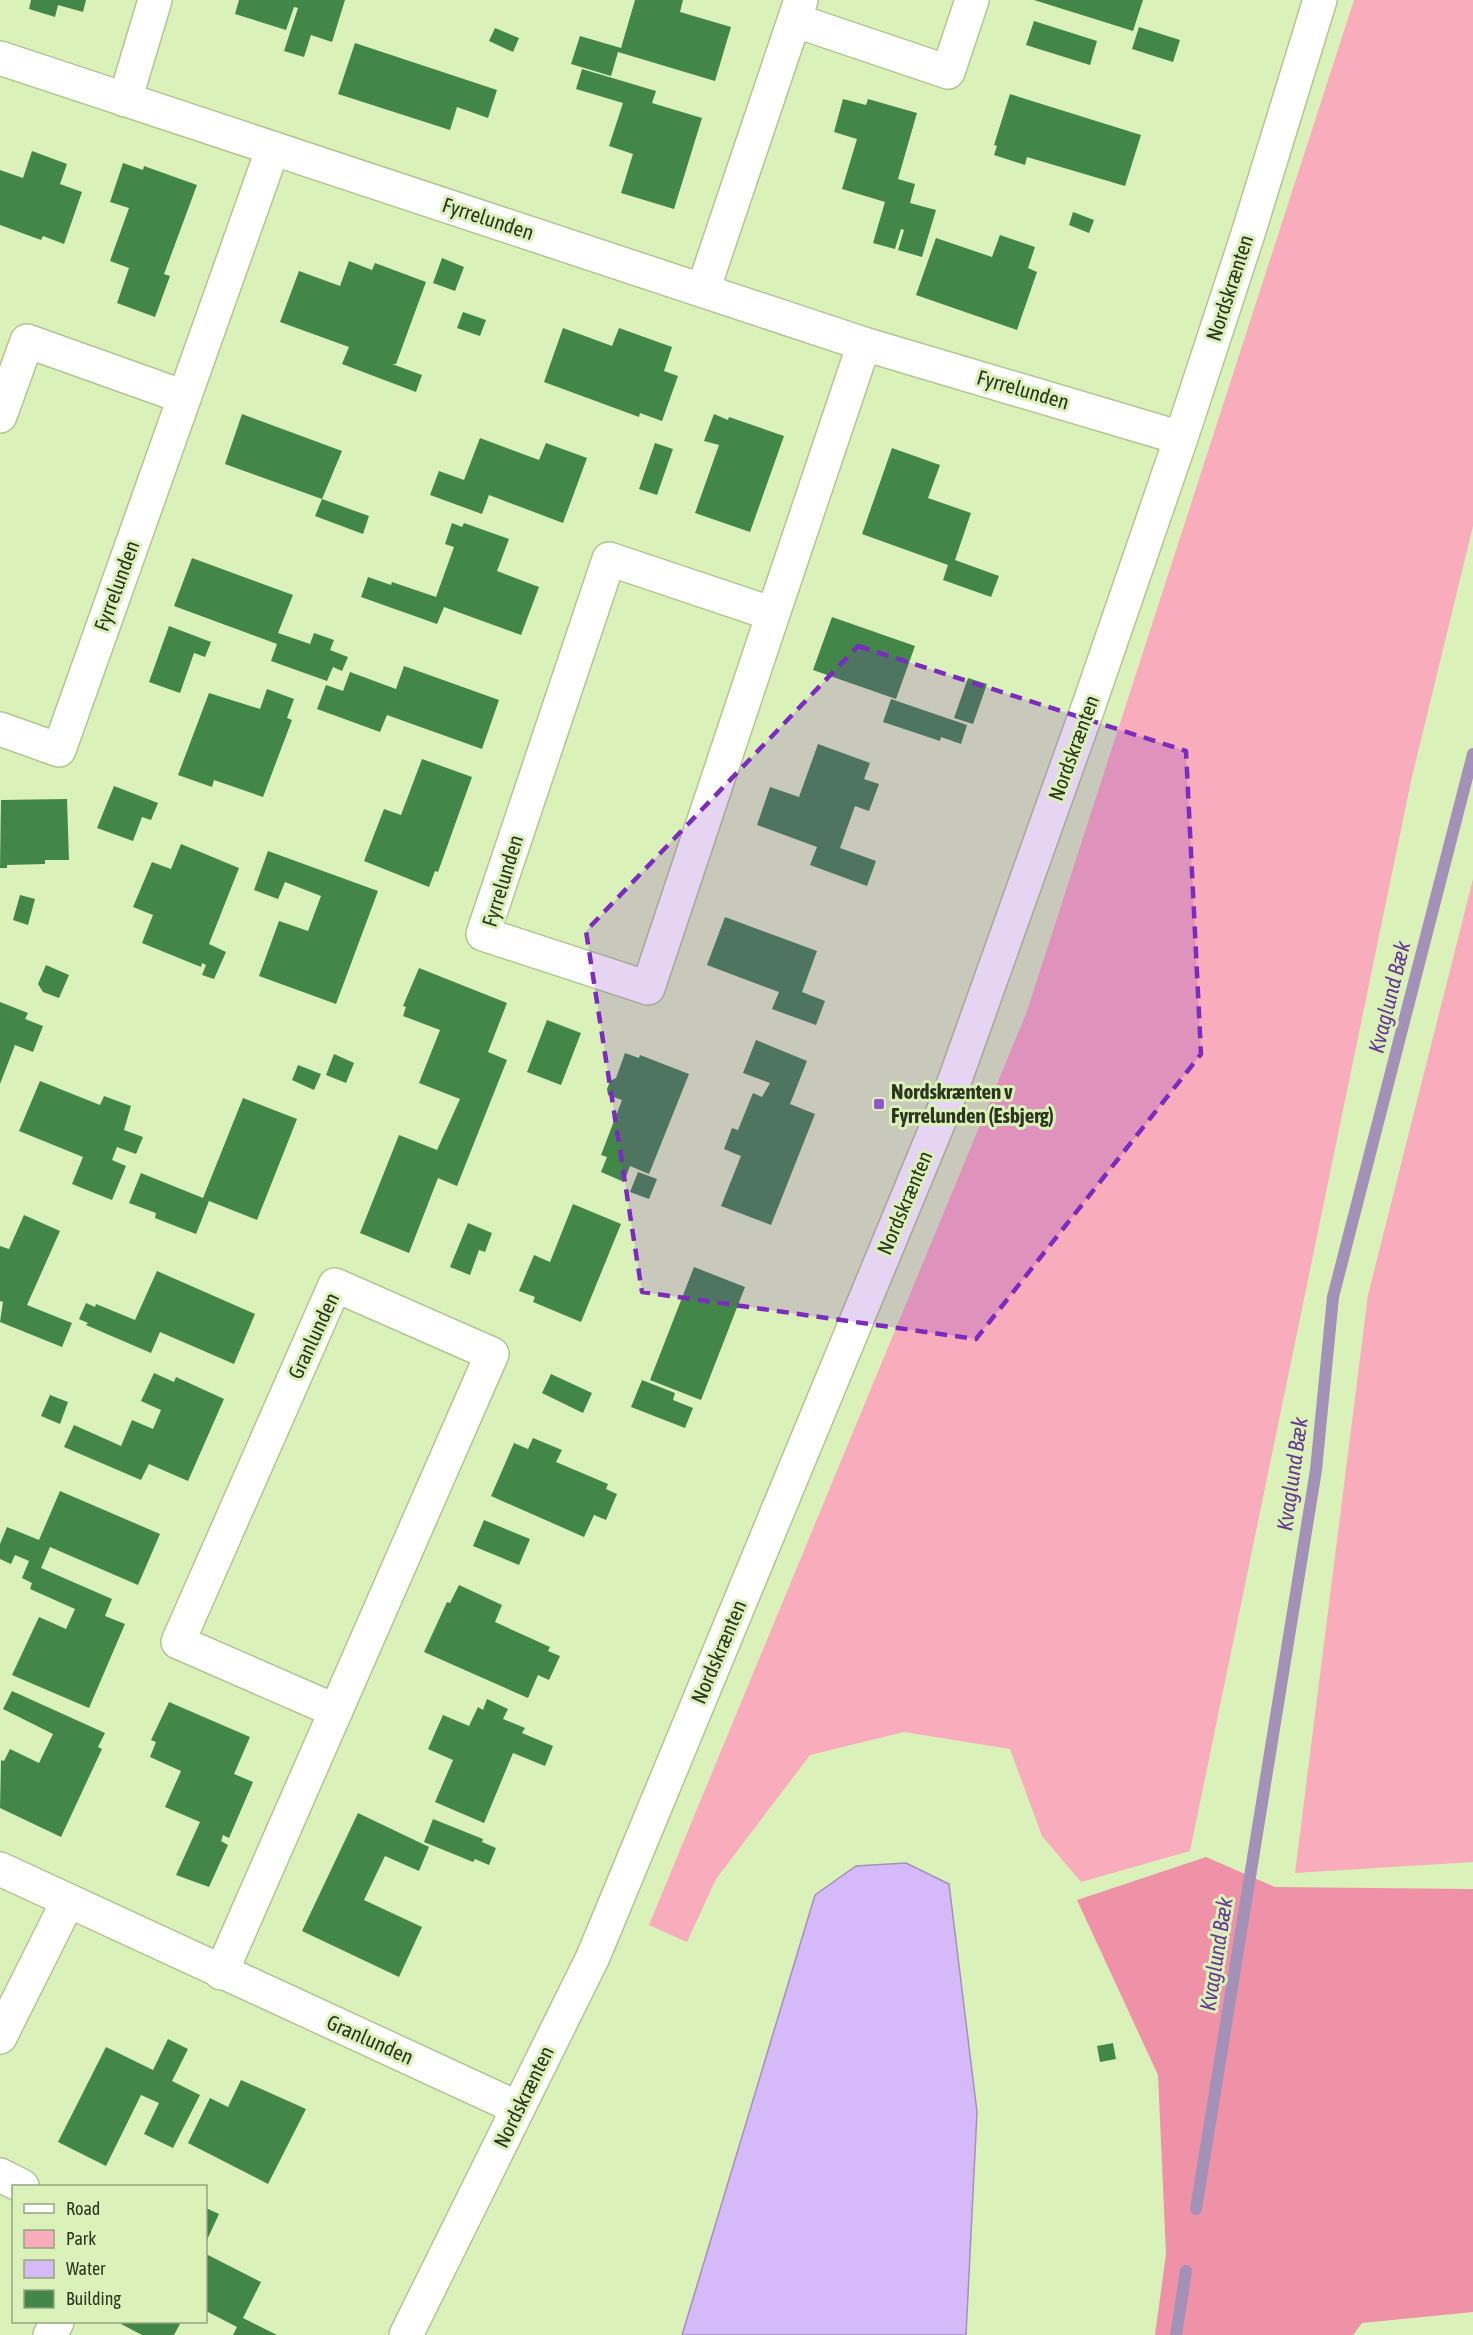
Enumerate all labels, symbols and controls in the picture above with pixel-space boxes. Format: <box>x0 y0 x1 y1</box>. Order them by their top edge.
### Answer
street label: Fyrrelunden <box>440 192 537 244</box>
street label: Nordskrænten <box>1201 232 1257 344</box>
street label: Fyrrelunden <box>974 364 1072 414</box>
street label: Fyrrelunden <box>89 537 144 634</box>
street label: Nordskrænten <box>1043 692 1103 804</box>
street label: Fyrrelunden <box>477 832 527 929</box>
water label: Kvaglund Bæk <box>1363 938 1416 1056</box>
place label: Nordskrænten v Fyrrelunden (Esbjerg) <box>891 1079 1054 1127</box>
marker: Nordskrænten v Fyrrelunden (Esbjerg) <box>872 1097 886 1111</box>
street label: Nordskrænten <box>871 1147 937 1258</box>
street label: Granlunden <box>283 1289 343 1383</box>
water label: Kvaglund Bæk <box>1271 1415 1313 1533</box>
street label: Nordskrænten <box>685 1596 751 1707</box>
water label: Kvaglund Bæk <box>1194 1895 1238 2013</box>
street label: Granlunden <box>323 2009 418 2069</box>
street label: Nordskrænten <box>488 2042 558 2151</box>
legend <box>12 2185 207 2323</box>
text: Road <box>66 2198 100 2219</box>
text: Park <box>66 2228 96 2249</box>
text: Water <box>66 2258 106 2279</box>
text: Building <box>66 2288 121 2309</box>

